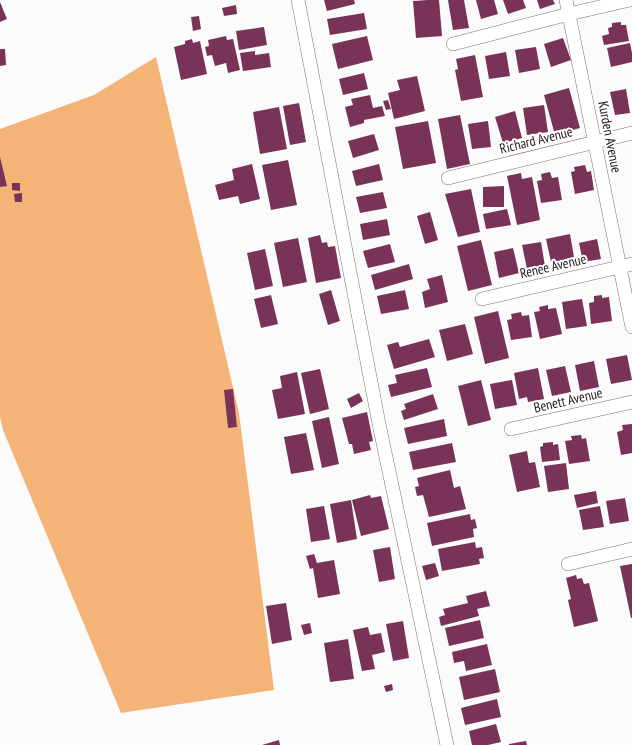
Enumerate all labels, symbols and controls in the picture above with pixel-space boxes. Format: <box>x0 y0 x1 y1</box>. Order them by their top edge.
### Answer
street label: Kurden Avenue <box>594 100 626 175</box>
street label: Richard Avenue <box>498 122 574 158</box>
street label: Renee Avenue <box>518 250 588 282</box>
street label: Benett Avenue <box>532 383 604 417</box>

